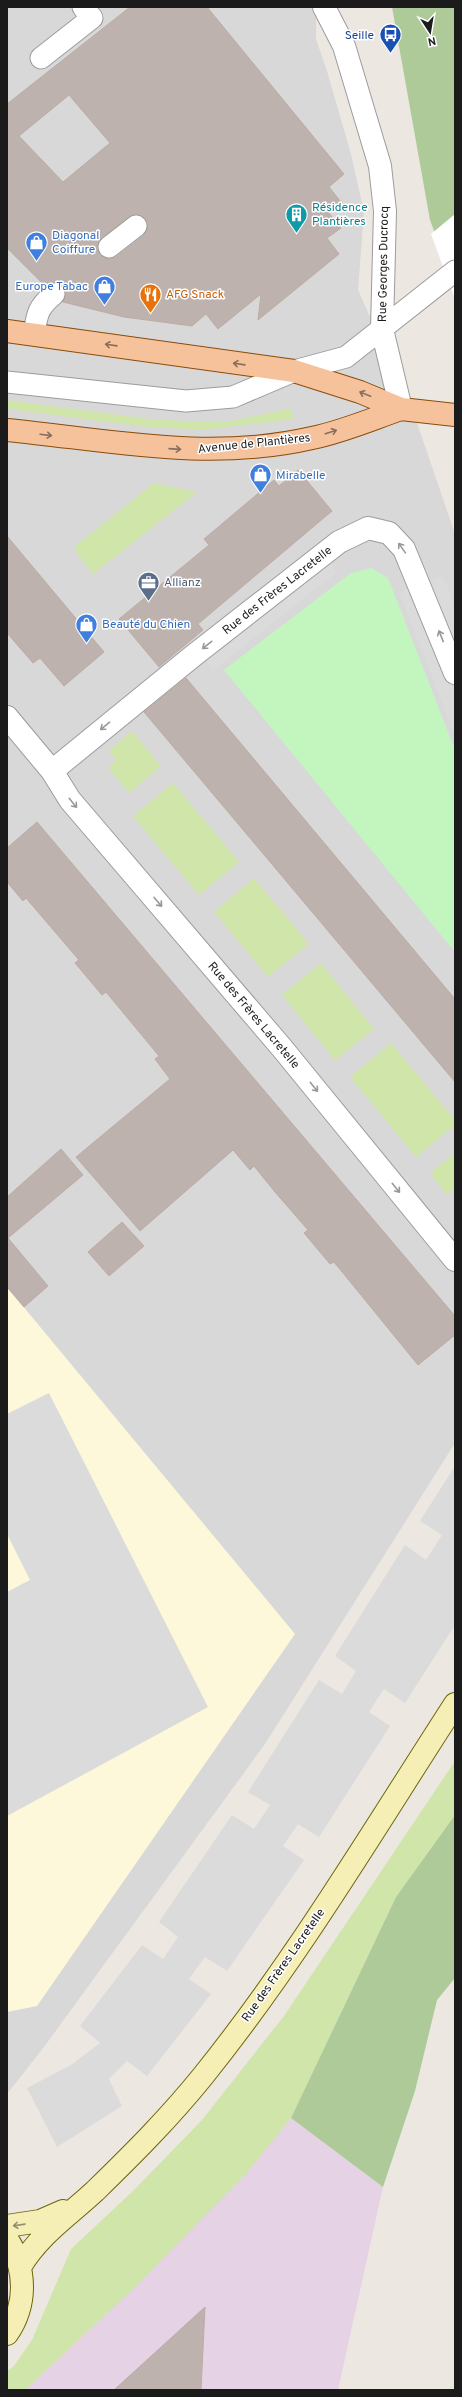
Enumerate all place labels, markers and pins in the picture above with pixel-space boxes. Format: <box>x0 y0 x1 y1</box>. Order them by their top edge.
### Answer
bus stop icon: Seille <box>377 22 403 55</box>
place label: Seille <box>345 28 374 44</box>
place label: Résidence Plantières <box>312 200 368 230</box>
building icon: Résidence Plantières <box>283 201 309 234</box>
place label: Diagonal Coiffure <box>52 228 99 258</box>
shop icon: Diagonal Coiffure <box>24 229 50 262</box>
shop icon: Europe Tabac <box>91 273 117 306</box>
place label: Europe Tabac <box>15 279 88 295</box>
restaurant icon: AFG Snack <box>137 281 163 314</box>
place label: AFG Snack <box>166 287 224 303</box>
shop icon: Mirabelle <box>248 462 274 495</box>
place label: Mirabelle <box>276 468 326 484</box>
office icon: Allianz <box>135 569 161 602</box>
place label: Allianz <box>164 575 201 591</box>
shop icon: Beauté du Chien <box>74 611 100 644</box>
place label: Beauté du Chien <box>102 617 190 633</box>

